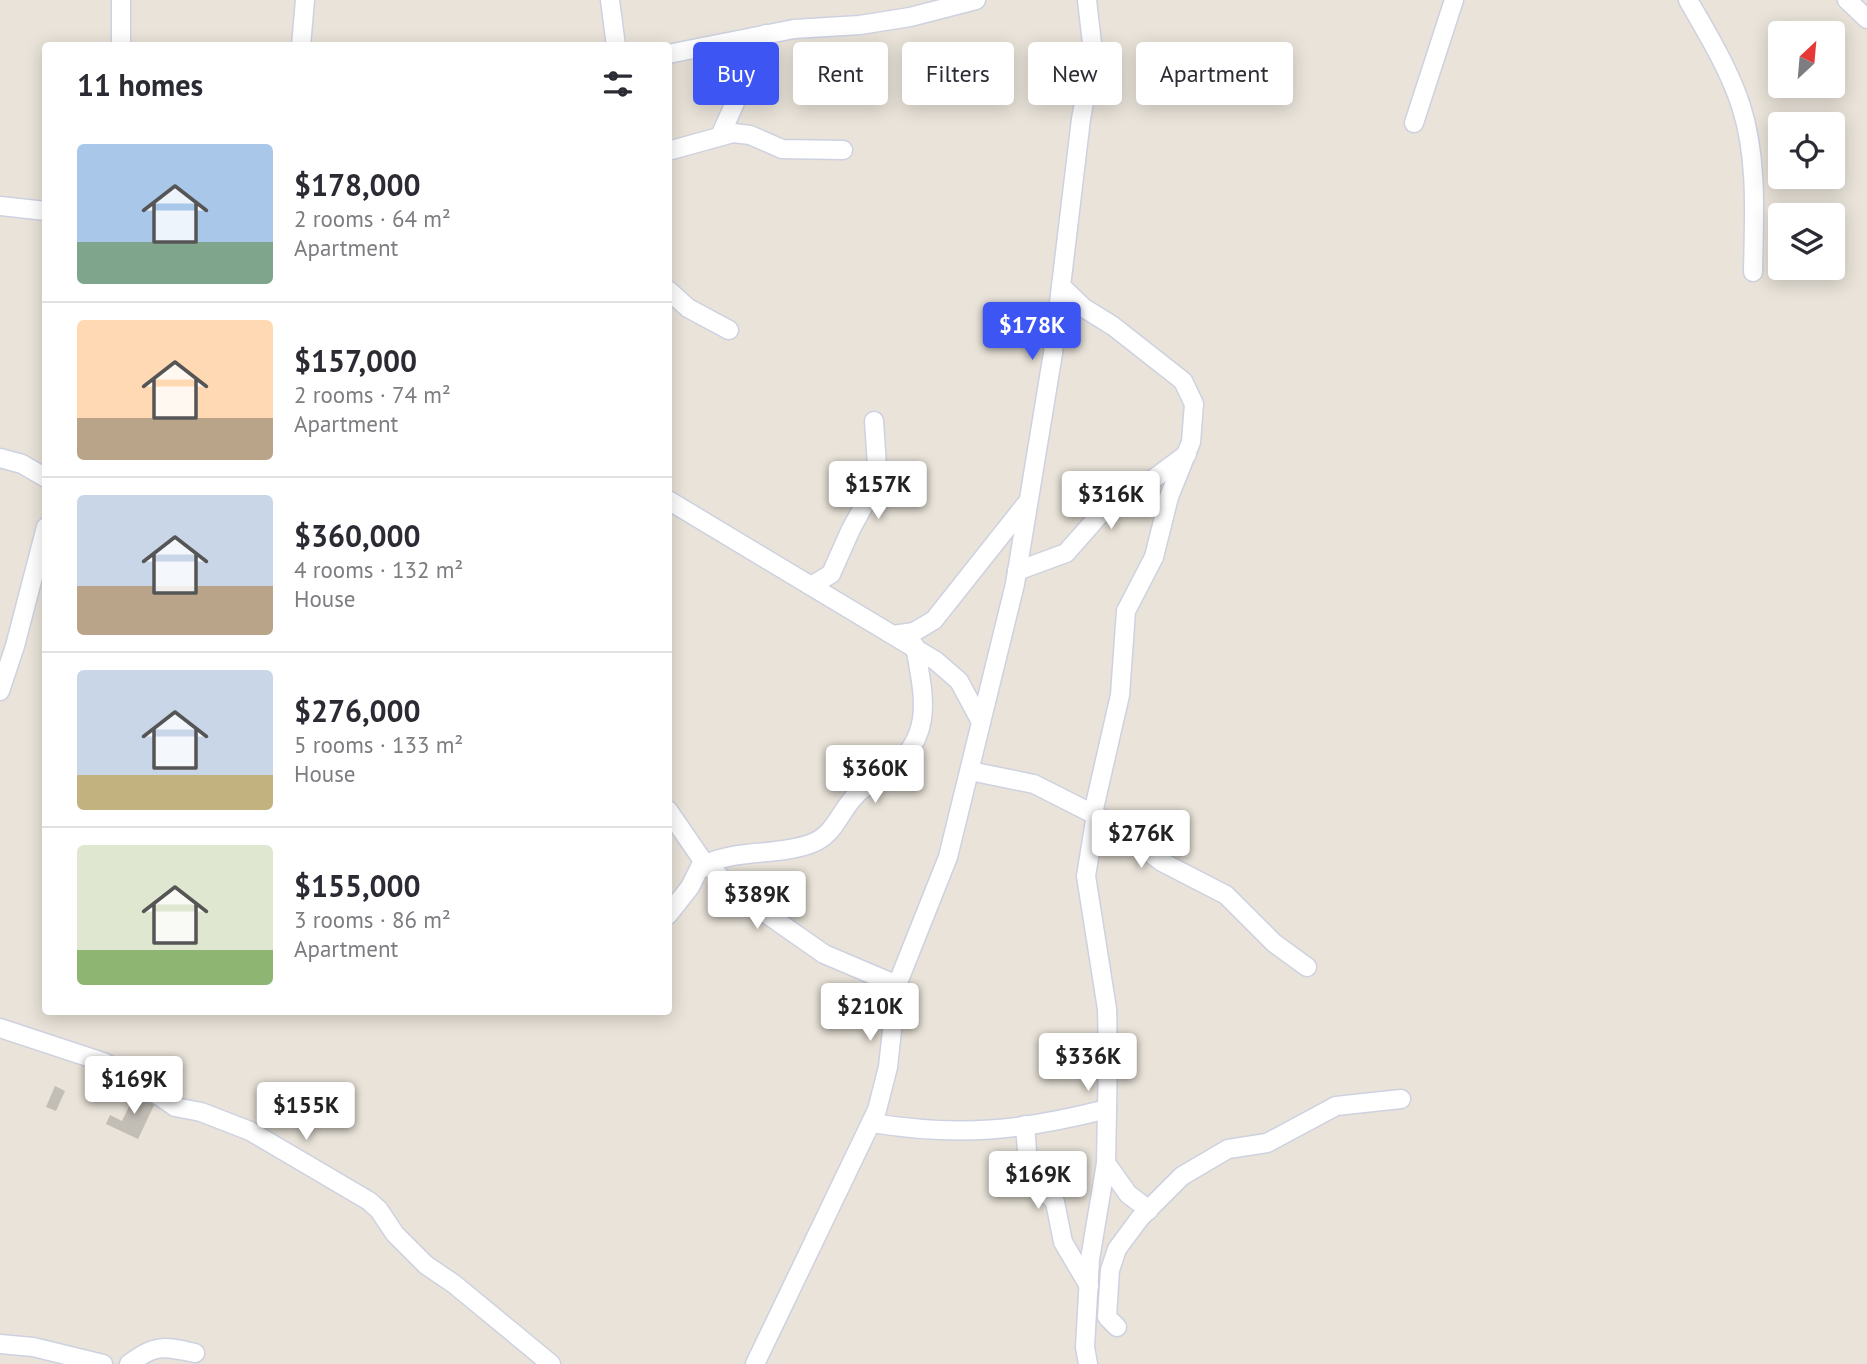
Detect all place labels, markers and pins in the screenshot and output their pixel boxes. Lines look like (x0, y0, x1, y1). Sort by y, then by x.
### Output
pin: $178K (983, 302, 1081, 362)
pin: $157K (829, 462, 927, 521)
pin: $316K (1062, 472, 1160, 531)
pin: $360K (826, 746, 924, 805)
pin: $276K (1092, 810, 1190, 870)
pin: $389K (708, 872, 806, 931)
pin: $210K (821, 984, 919, 1043)
pin: $336K (1039, 1034, 1137, 1093)
pin: $169K (85, 1056, 183, 1116)
pin: $155K (257, 1082, 355, 1142)
pin: $169K (989, 1152, 1087, 1211)

